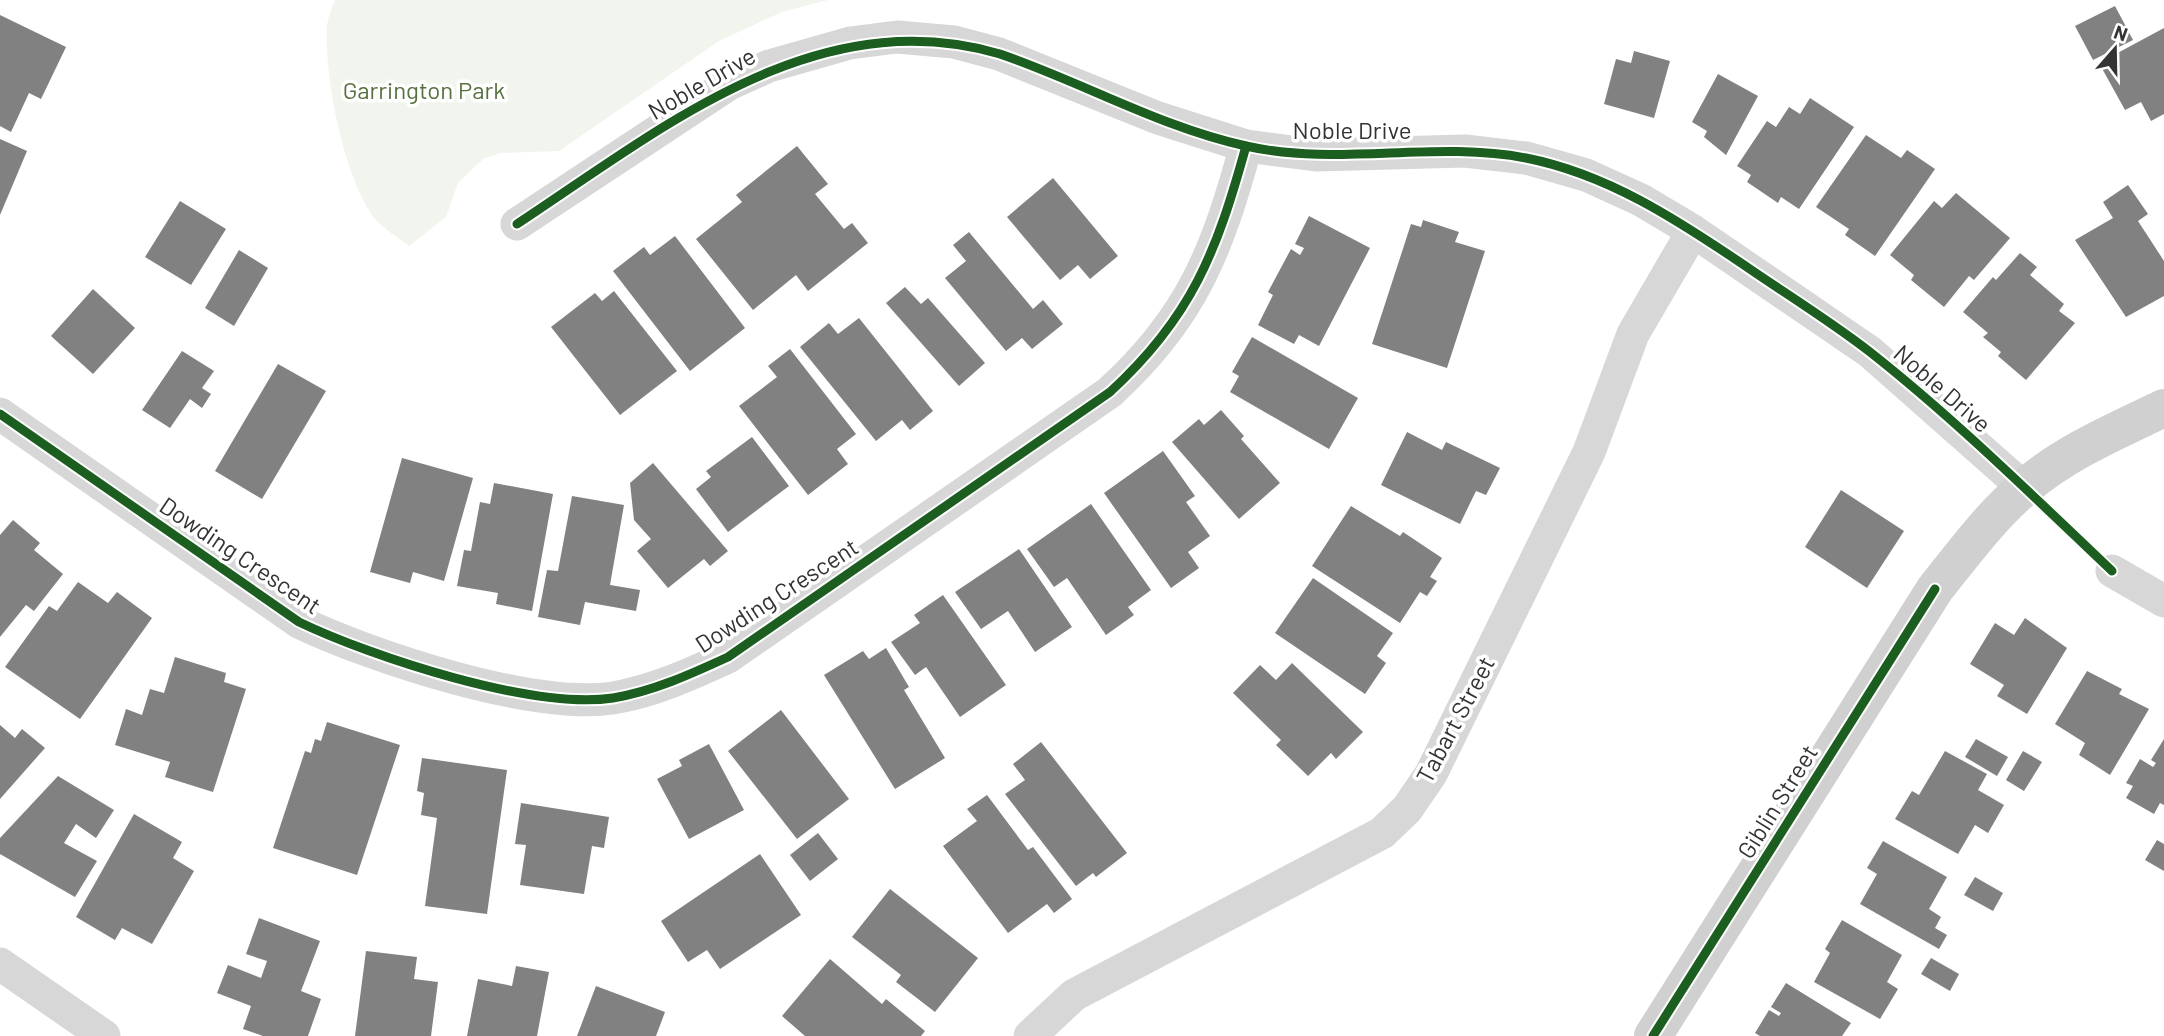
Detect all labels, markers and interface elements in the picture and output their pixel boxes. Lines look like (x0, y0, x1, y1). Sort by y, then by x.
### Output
north arrow (2080, 14, 2150, 84)
text: N (2111, 20, 2131, 46)
street label: Noble Drive (642, 40, 760, 125)
park label: Garrington Park (343, 75, 505, 104)
street label: Noble Drive (1293, 115, 1412, 144)
street label: Noble Drive (1889, 338, 1997, 438)
street label: Dowding Crescent (155, 490, 327, 619)
street label: Dowding Crescent (689, 531, 863, 658)
street label: Tabart Street (1409, 651, 1500, 787)
street label: Giblin Street (1730, 739, 1823, 864)

